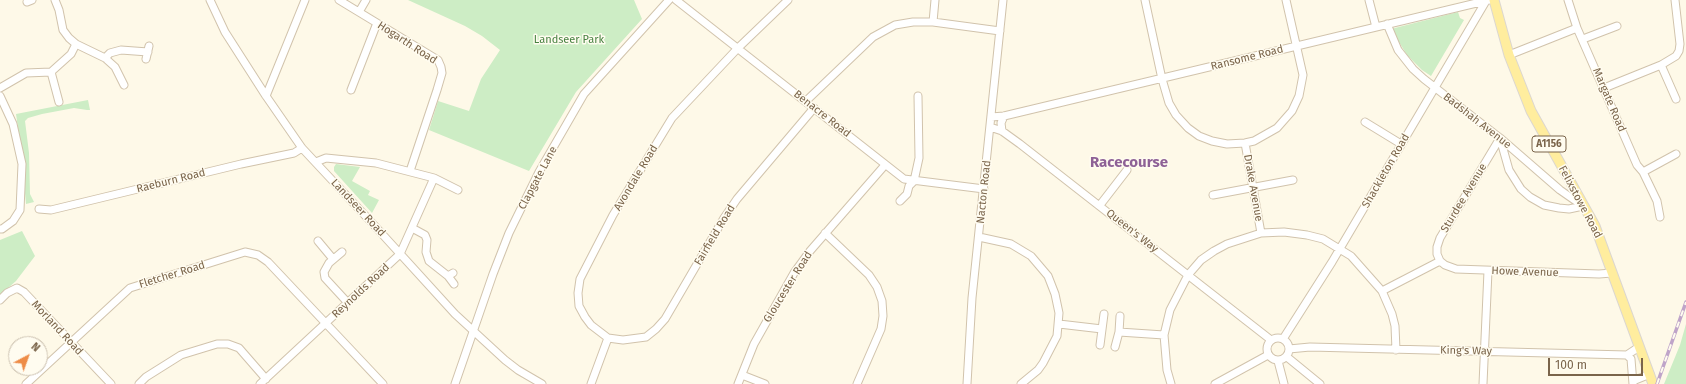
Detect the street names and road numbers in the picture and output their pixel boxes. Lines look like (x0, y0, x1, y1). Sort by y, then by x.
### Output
street label: Hogarth Road (375, 19, 439, 67)
street label: Ransome Road (1209, 43, 1285, 73)
street label: Margate Road (1590, 66, 1628, 134)
street label: Benacre Road (791, 88, 853, 140)
street label: Badshah Avenue (1440, 90, 1514, 152)
street label: Shackleton Road (1359, 132, 1413, 210)
road number: A1156 (1532, 136, 1566, 152)
street label: Avondale Road (611, 143, 661, 213)
street label: Clapgate Lane (516, 144, 560, 212)
street label: Drake Avenue (1241, 153, 1265, 223)
street label: Nacton Road (974, 160, 994, 224)
street label: Sturdee Avenue (1438, 161, 1490, 235)
street label: Felixstowe Road (1555, 164, 1605, 240)
street label: Raeburn Road (135, 166, 207, 196)
street label: Landseer Road (328, 176, 388, 240)
street label: Fairfield Road (692, 202, 738, 268)
street label: Queen's Way (1103, 207, 1161, 255)
street label: Gloucester Road (761, 249, 815, 325)
street label: Fletcher Road (137, 259, 207, 291)
street label: Reynolds Road (329, 261, 393, 321)
street label: Howe Avenue (1491, 264, 1559, 280)
street label: Morland Road (28, 298, 86, 358)
street label: King's Way (1440, 344, 1492, 358)

